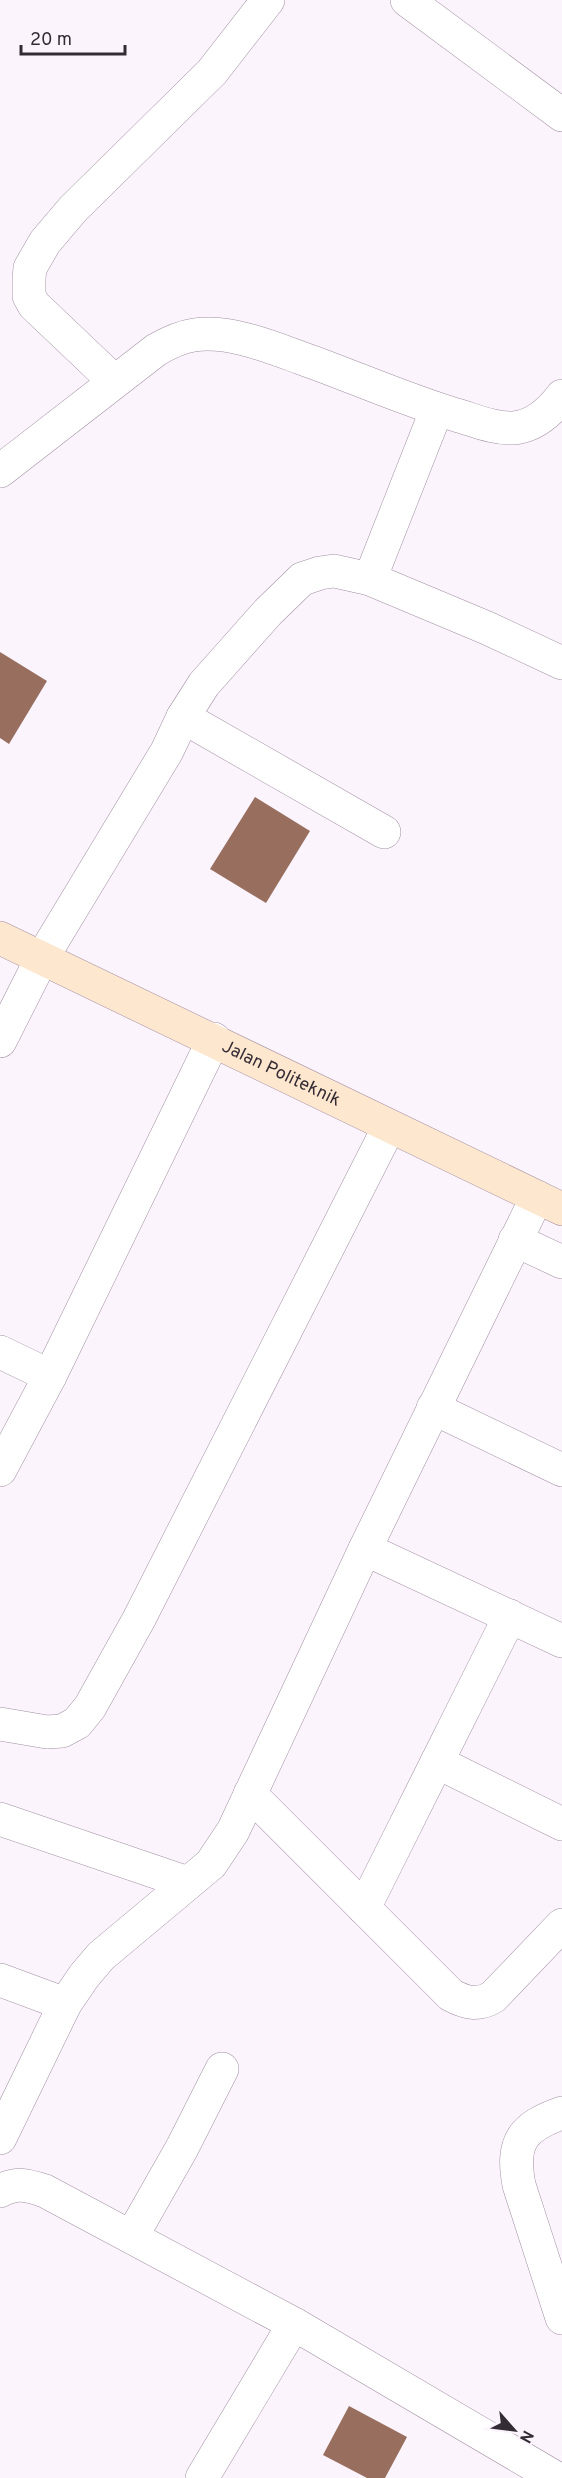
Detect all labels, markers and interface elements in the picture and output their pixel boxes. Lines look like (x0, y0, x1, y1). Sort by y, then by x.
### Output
scale bar (21, 18, 124, 56)
text: 20 m (30, 29, 72, 52)
street label: Jalan Politeknik (218, 1035, 344, 1112)
north arrow (484, 2400, 544, 2460)
text: N (514, 2426, 537, 2446)

